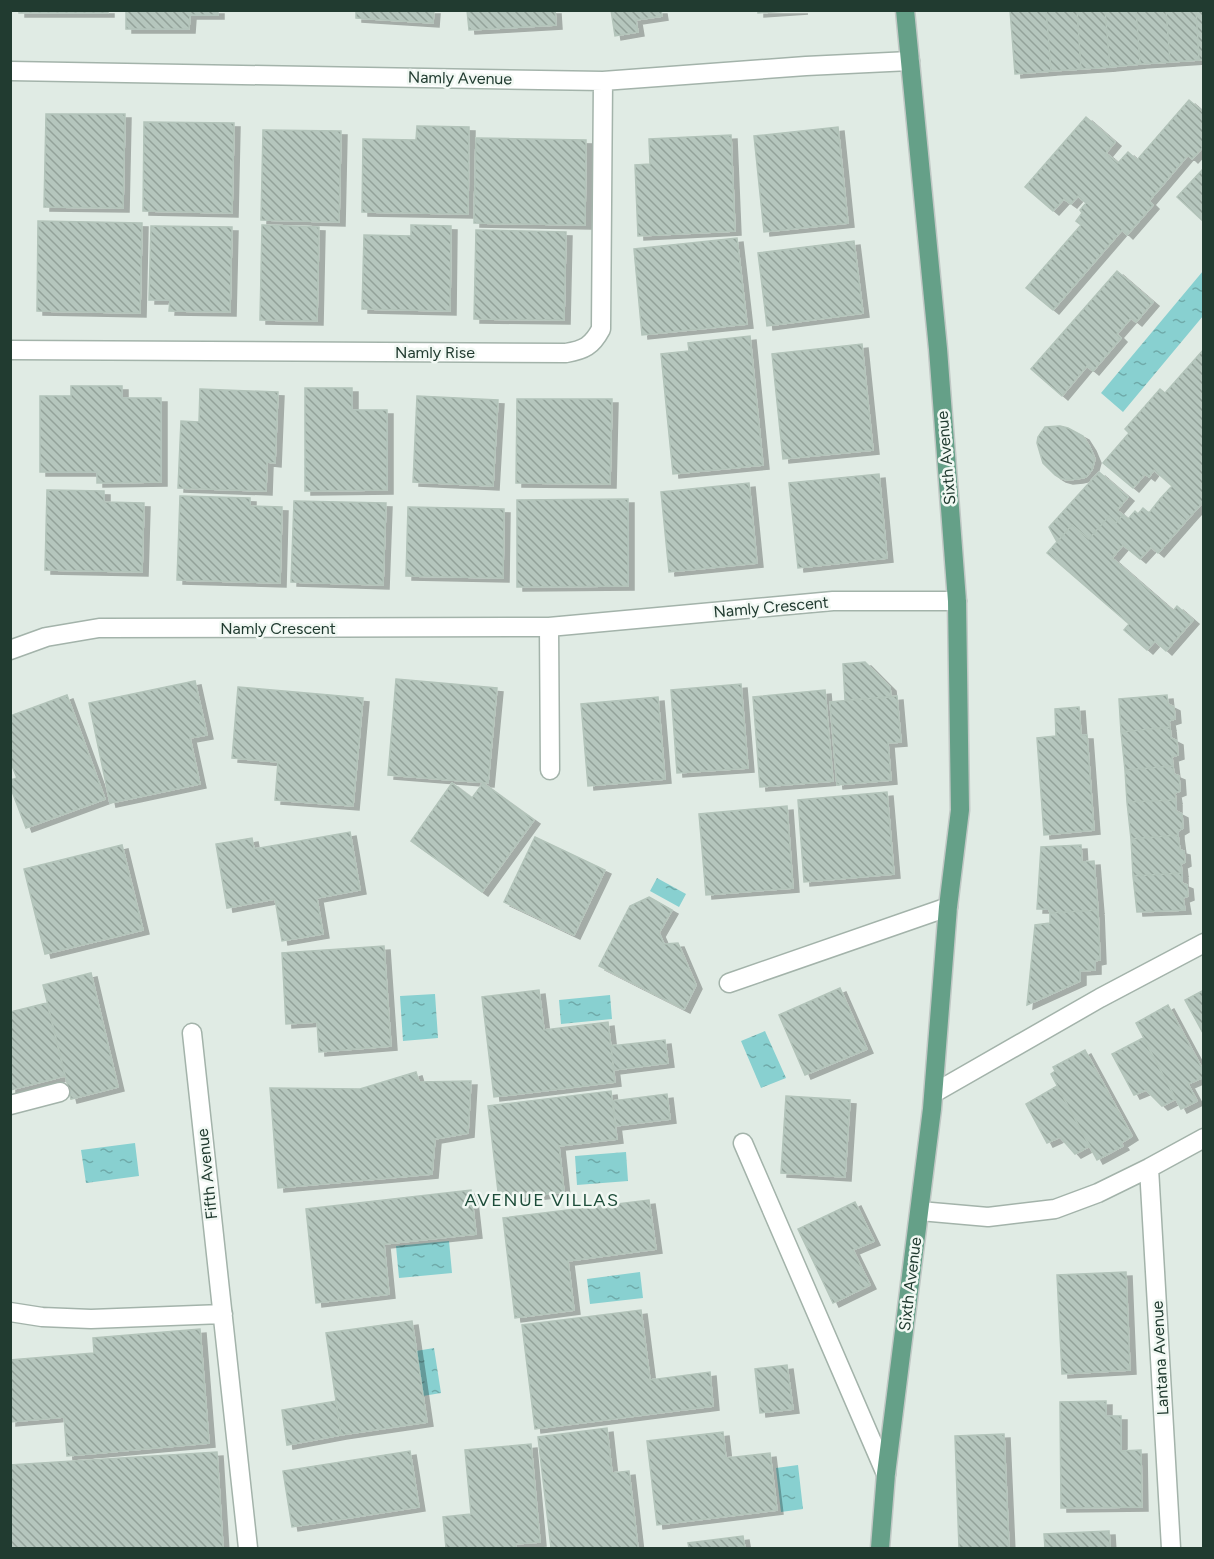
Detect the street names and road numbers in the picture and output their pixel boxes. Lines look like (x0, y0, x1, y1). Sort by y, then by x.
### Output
street label: Namly Avenue (408, 68, 512, 88)
street label: Namly Rise (395, 343, 475, 362)
street label: Sixth Avenue (932, 410, 960, 506)
street label: Namly Crescent (713, 593, 829, 621)
street label: Namly Crescent (220, 619, 336, 638)
street label: Fifth Avenue (193, 1127, 221, 1220)
street label: Sixth Avenue (895, 1236, 925, 1332)
street label: Lantana Avenue (1147, 1300, 1172, 1416)

